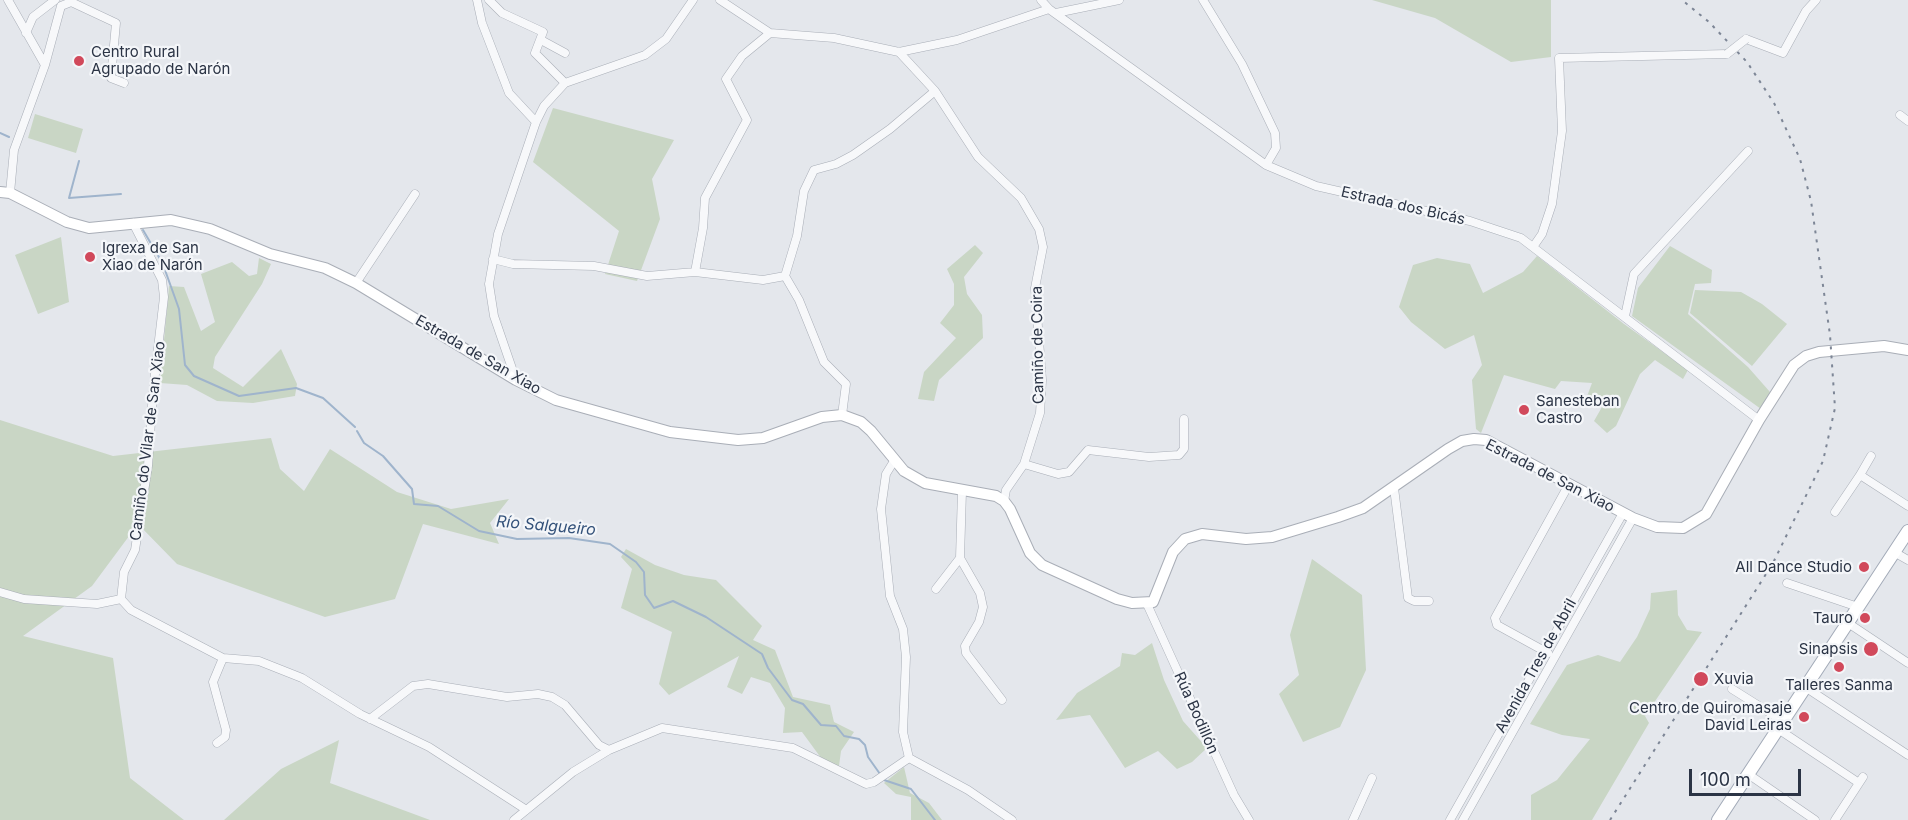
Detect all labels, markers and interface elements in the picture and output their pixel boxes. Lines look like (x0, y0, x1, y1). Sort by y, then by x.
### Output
place label: Centro Rural Agrupado de Narón (91, 43, 230, 78)
marker: Centro Rural Agrupado de Narón (72, 54, 86, 68)
street label: Estrada dos Bicás (1339, 183, 1467, 229)
place label: Igrexa de San Xiao de Narón (102, 239, 203, 274)
marker: Igrexa de San Xiao de Narón (83, 250, 97, 264)
street label: Camiño de Coira (1028, 286, 1048, 404)
street label: Estrada de San Xiao (412, 312, 544, 398)
street label: Camiño do Vilar de San Xiao (127, 340, 169, 542)
place label: Sanesteban Castro (1536, 392, 1620, 427)
marker: Sanesteban Castro (1517, 403, 1531, 417)
street label: Estrada de San Xiao (1483, 436, 1617, 516)
water label: Río Salgueiro (495, 512, 597, 540)
place label: All Dance Studio (1735, 558, 1852, 576)
marker: All Dance Studio (1857, 560, 1871, 574)
street label: Avenida Tres de Abril (1492, 596, 1580, 736)
place label: Tauro (1813, 609, 1853, 627)
marker: Tauro (1858, 611, 1872, 625)
place label: Sinapsis (1799, 640, 1858, 658)
marker: Sinapsis (1862, 640, 1880, 658)
marker: Talleres Sanma (1832, 660, 1846, 674)
street label: Rúa Bodillón (1170, 669, 1222, 757)
marker: Xuvia (1692, 670, 1710, 688)
place label: Xuvia (1714, 670, 1754, 688)
place label: Talleres Sanma (1785, 676, 1893, 694)
place label: Centro de Quiromasaje David Leiras (1629, 699, 1792, 734)
marker: Centro de Quiromasaje David Leiras (1797, 710, 1811, 724)
scale bar (1692, 757, 1804, 795)
text: 100 m (1700, 769, 1751, 790)

